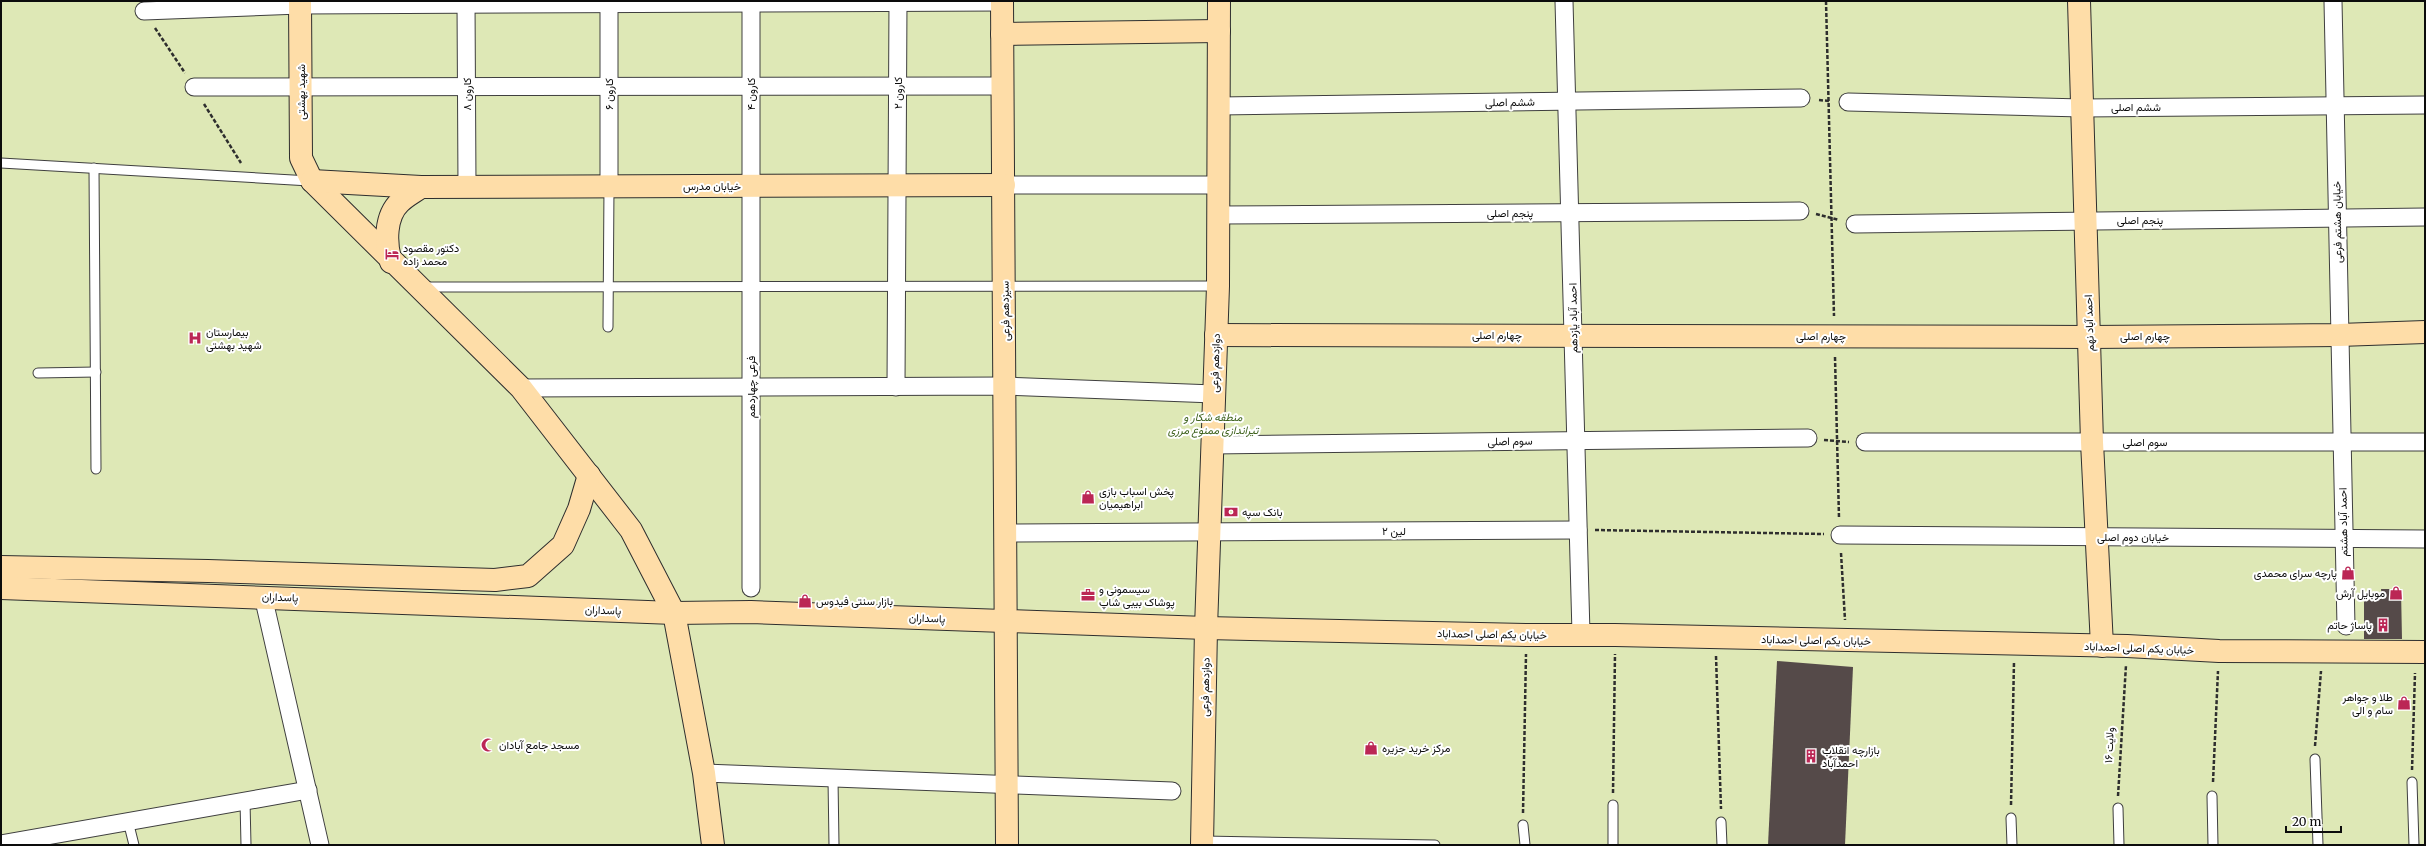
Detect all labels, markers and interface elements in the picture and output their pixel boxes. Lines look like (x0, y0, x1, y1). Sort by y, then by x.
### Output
street label: شهید بهشتی (294, 64, 308, 120)
street label: کارون ۸ (460, 77, 474, 110)
street label: کارون ۲ (891, 77, 905, 109)
street label: کارون ۶ (602, 78, 616, 110)
street label: کارون ۴ (744, 78, 758, 110)
street label: ششم اصلی (1485, 95, 1535, 110)
street label: ششم اصلی (2111, 100, 2161, 115)
street label: خیابان مدرس (683, 179, 741, 193)
street label: خیابان هشتم فرعی (2329, 181, 2346, 263)
street label: پنجم اصلی (1487, 206, 1533, 221)
street label: پنجم اصلی (2117, 213, 2163, 228)
place label: دكتور مقصود محمد زاده (403, 241, 459, 268)
hotel icon: دكتور مقصود محمد زاده (384, 246, 400, 262)
street label: سیزدهم فرعی (997, 280, 1014, 341)
street label: احمد آباد یازدهم (1565, 283, 1582, 353)
street label: احمد آباد نهم (2081, 294, 2098, 352)
place label: بیمارستان شهید بهشتی (206, 325, 262, 352)
street label: چهارم اصلی (1472, 328, 1522, 343)
street label: چهارم اصلی (1796, 329, 1846, 344)
street label: چهارم اصلی (2120, 329, 2170, 344)
hospital icon: بیمارستان شهید بهشتی (187, 330, 203, 346)
street label: دوازدهم فرعی (1207, 333, 1224, 393)
street label: فرعی چهاردهم (744, 356, 759, 418)
park label: منطقه شکار و تیراندازی ممنوع مرزی (1168, 410, 1260, 438)
street label: سوم اصلی (1487, 434, 1533, 449)
street label: سوم اصلی (2122, 435, 2168, 450)
place label: پخش اسباب بازی ابراهیمیان (1099, 484, 1174, 511)
street label: احمد آباد هشتم (2335, 487, 2352, 557)
shop icon: پخش اسباب بازی ابراهیمیان (1080, 489, 1096, 505)
bank icon: بانک سپه (1223, 504, 1239, 520)
place label: بانک سپه (1242, 505, 1283, 520)
street label: لین ۲ (1382, 524, 1406, 538)
street label: خیابان دوم اصلی (2097, 530, 2169, 545)
shop icon: پارچه سرای محمدی (2340, 565, 2356, 581)
place label: پارچه سرای محمدی (2254, 566, 2337, 581)
place label: سیسمونی و پوشاک بیبی شاپ (1099, 582, 1175, 610)
shop icon: موبایل آرش (2388, 585, 2404, 601)
place label: موبایل آرش (2336, 586, 2385, 600)
office icon: سیسمونی و پوشاک بیبی شاپ (1080, 587, 1096, 603)
street label: پاسداران (262, 589, 298, 606)
shop icon: بازار سنتی فیدوس (797, 593, 813, 609)
place label: بازار سنتی فیدوس (816, 594, 893, 608)
street label: پاسداران (585, 602, 621, 619)
street label: پاسداران (909, 610, 945, 627)
building icon: پاساژ حاتم (2375, 617, 2391, 633)
place label: پاساژ حاتم (2327, 618, 2372, 633)
street label: خیابان یکم اصلی احمداباد (1437, 626, 1547, 643)
street label: خیابان یکم اصلی احمداباد (1761, 632, 1871, 649)
street label: خیابان یکم اصلی احمداباد (2084, 639, 2194, 658)
street label: دوازدهم فرعی (1197, 657, 1214, 717)
place label: طلا و جواهر سام و الی (2341, 690, 2393, 718)
shop icon: طلا و جواهر سام و الی (2396, 695, 2412, 711)
street label: ولایت ۱۶ (2101, 727, 2117, 763)
mosque icon: مسجد جامع آبادان (480, 737, 496, 753)
place label: مسجد جامع آبادان (499, 738, 580, 753)
shop icon: مرکز خرید جزیره (1363, 740, 1379, 756)
place label: مرکز خرید جزیره (1382, 741, 1450, 755)
place label: بازارچه انقلاب احمدآباد (1822, 743, 1880, 770)
building icon: بازارچه انقلاب احمدآباد (1803, 748, 1819, 764)
scale bar (2286, 808, 2341, 834)
text: 20 m (2292, 814, 2321, 829)

